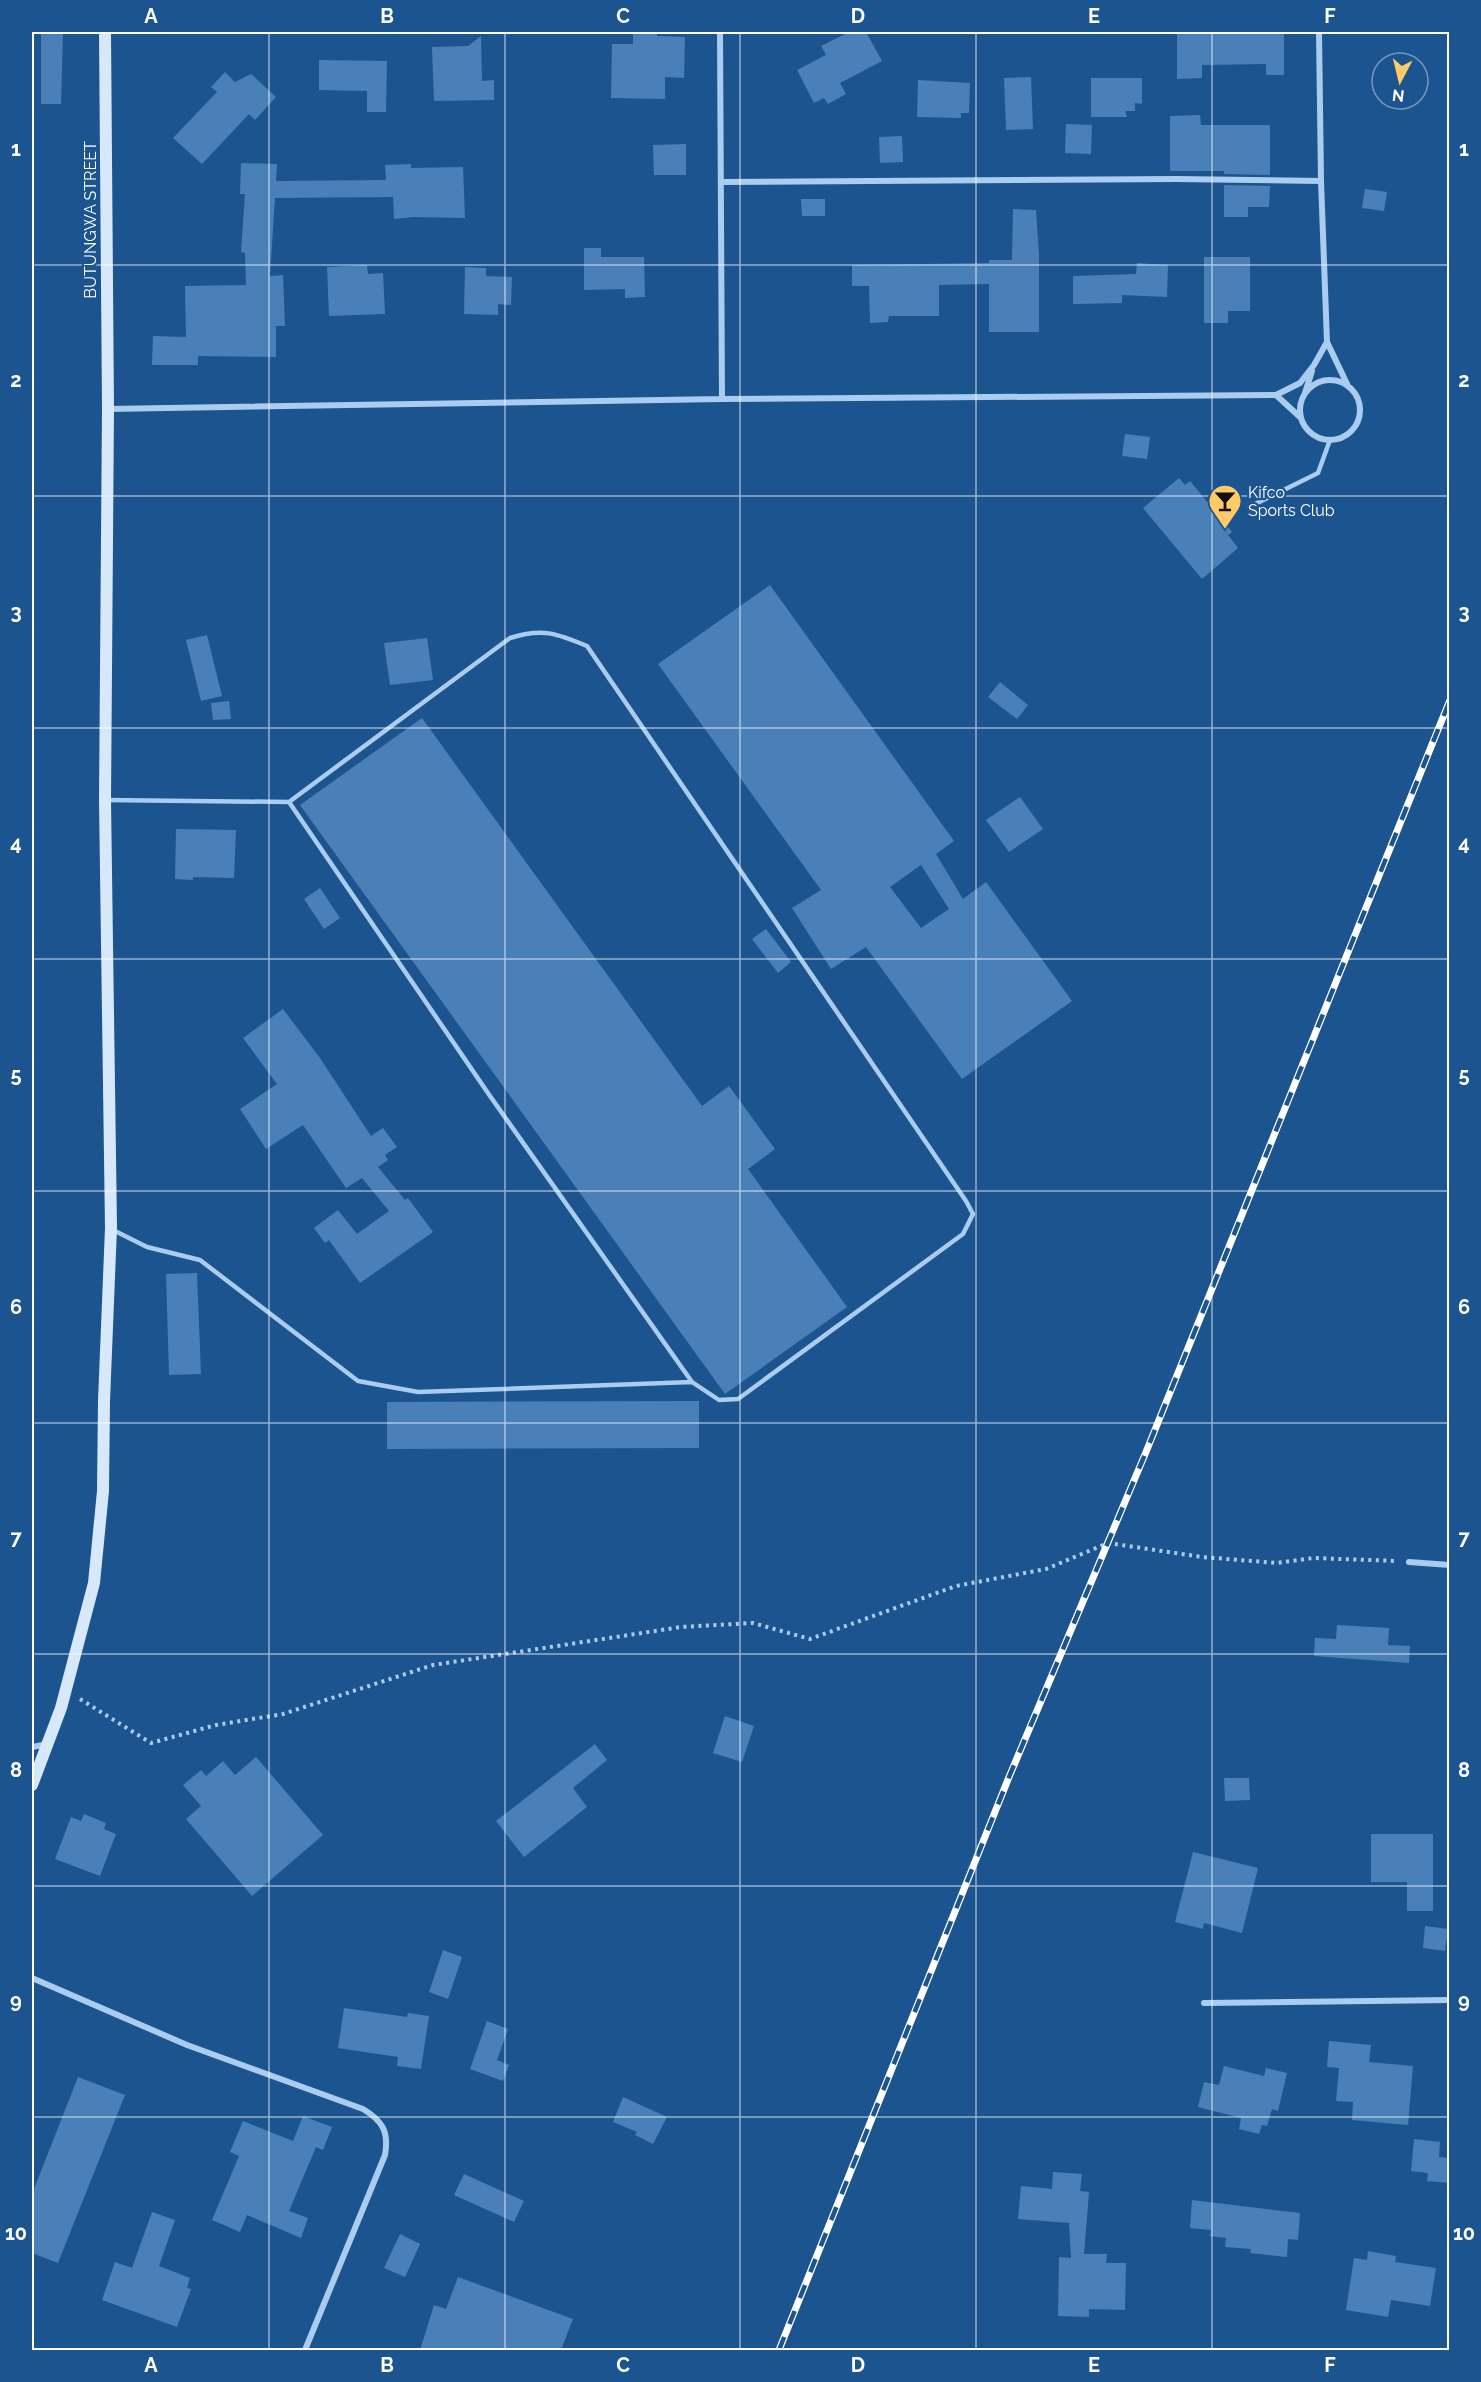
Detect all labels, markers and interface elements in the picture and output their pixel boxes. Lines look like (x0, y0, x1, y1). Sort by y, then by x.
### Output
text: A (144, 4, 158, 28)
text: B (380, 4, 394, 28)
text: C (616, 4, 630, 28)
text: D (851, 4, 865, 28)
text: E (1088, 4, 1100, 28)
text: F (1324, 4, 1336, 28)
north arrow (1370, 51, 1430, 111)
text: N (1391, 85, 1405, 106)
text: 1 (11, 137, 21, 161)
text: 1 (1459, 137, 1469, 161)
street label: BUTUNGWA STREET (81, 141, 100, 299)
text: 2 (10, 368, 22, 392)
text: 2 (1458, 368, 1470, 392)
bar icon: Kifco Sports Club (1207, 483, 1243, 530)
place label: Kifco Sports Club (1248, 483, 1335, 520)
text: 3 (10, 600, 22, 624)
text: 3 (1458, 600, 1470, 624)
text: 4 (10, 831, 22, 855)
text: 4 (1458, 831, 1470, 855)
text: 5 (10, 1063, 22, 1087)
text: 5 (1458, 1063, 1470, 1087)
text: 6 (10, 1295, 22, 1319)
text: 6 (1458, 1295, 1470, 1319)
text: 7 (10, 1526, 22, 1550)
text: 7 (1458, 1526, 1470, 1550)
text: 8 (10, 1758, 22, 1782)
text: 8 (1458, 1758, 1470, 1782)
text: 9 (10, 1989, 22, 2013)
text: 9 (1458, 1989, 1470, 2013)
text: 10 (5, 2221, 27, 2245)
text: 10 (1453, 2221, 1475, 2245)
text: A (144, 2353, 158, 2377)
text: B (380, 2353, 394, 2377)
text: C (616, 2353, 630, 2377)
text: D (851, 2353, 865, 2377)
text: E (1088, 2353, 1100, 2377)
text: F (1324, 2353, 1336, 2377)

